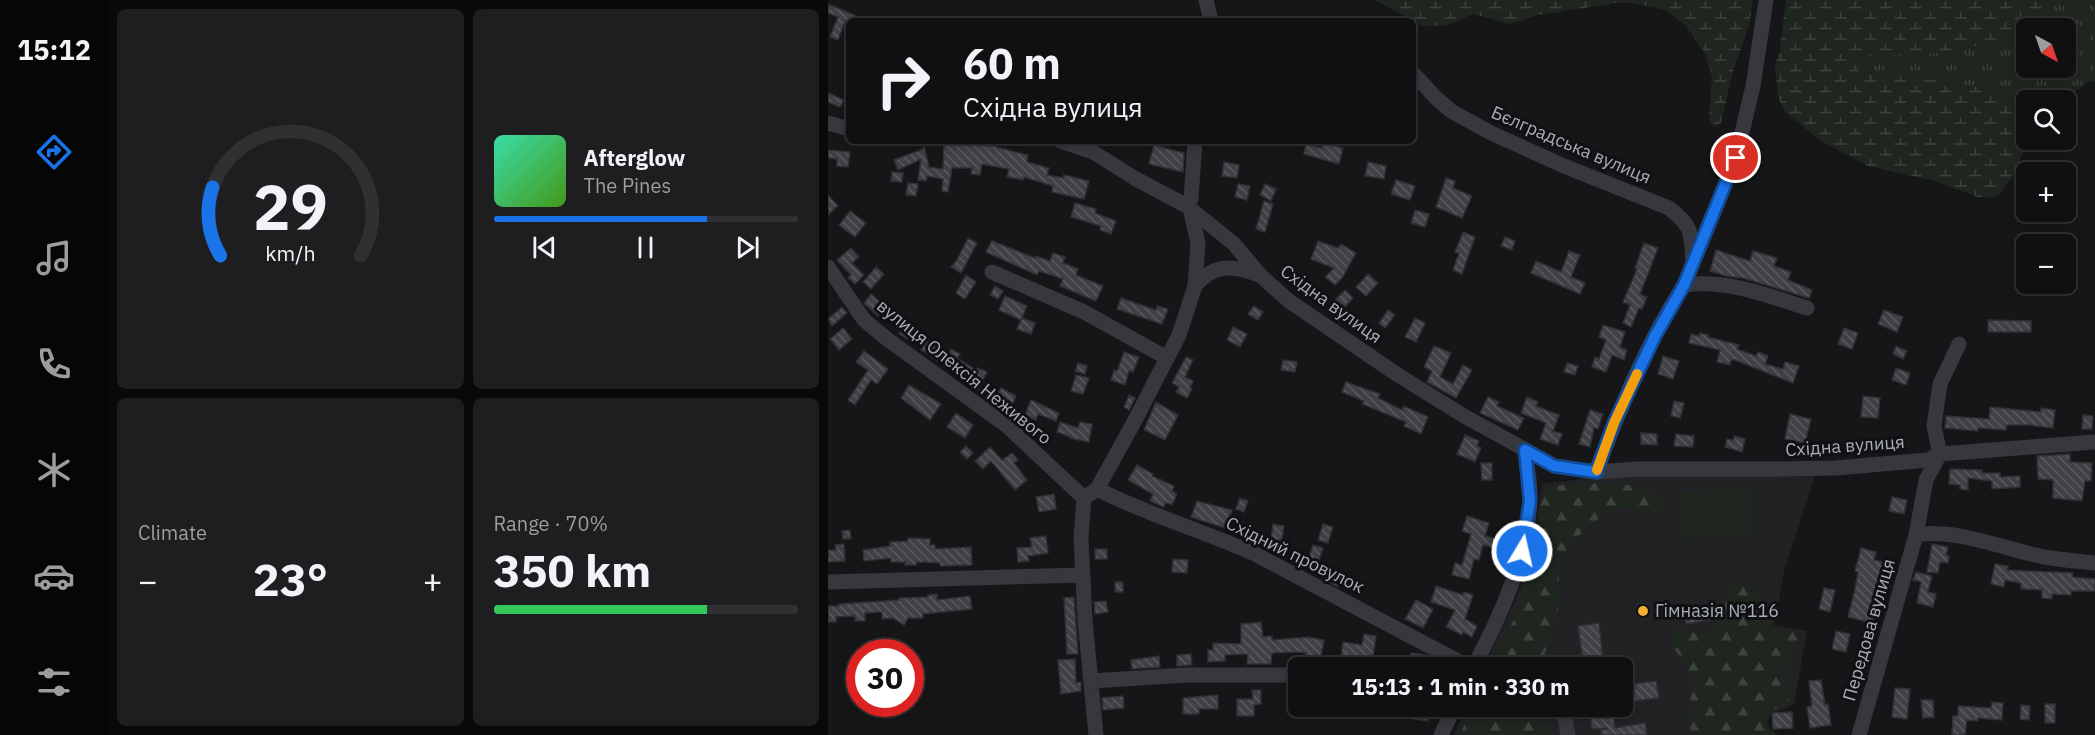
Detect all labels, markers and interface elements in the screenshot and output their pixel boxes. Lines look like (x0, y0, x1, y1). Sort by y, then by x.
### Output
north arrow (2016, 18, 2076, 78)
map controls (2016, 18, 2076, 294)
text: 15:12 (17, 32, 91, 67)
text: 60 m (963, 36, 1061, 91)
icon: right (864, 42, 942, 120)
text: Східна вулиця (963, 89, 1143, 124)
button: search (2016, 90, 2076, 150)
street label: Бєлградська вулиця (1488, 100, 1655, 189)
icon: directions (33, 131, 75, 173)
pin (1710, 132, 1761, 183)
icon: arrive (1719, 141, 1752, 174)
text: Afterglow (584, 143, 685, 172)
button: + (2016, 162, 2076, 222)
text: 29 (253, 166, 328, 247)
text: The Pines (584, 172, 671, 199)
icon: previous (528, 231, 561, 264)
icon: pause (629, 231, 662, 264)
icon: next (731, 231, 764, 264)
button: − (2016, 234, 2076, 294)
icon: music (33, 237, 75, 279)
text: km/h (265, 240, 315, 268)
street label: Східна вулиця (1276, 259, 1387, 348)
street label: вулиця Олексія Неживого (872, 294, 1056, 449)
icon: phone (33, 343, 75, 385)
street label: Східна вулиця (1784, 430, 1906, 461)
icon: climate (33, 449, 75, 491)
text: Range · 70% (494, 510, 608, 537)
street label: Східний провулок (1222, 511, 1368, 598)
text: Climate (138, 519, 207, 546)
position arrow (1490, 519, 1554, 583)
text: 350 km (494, 541, 651, 599)
text: 23° (253, 550, 328, 608)
icon: car (33, 555, 75, 597)
street label: Передова вулиця (1837, 556, 1900, 704)
text: − (138, 559, 158, 602)
text: + (423, 559, 443, 602)
place label: Гімназія №116 (1655, 599, 1779, 622)
marker: Гімназія №116 (1636, 604, 1650, 618)
speed limit sign: 30 (846, 639, 924, 717)
icon: filters (33, 661, 75, 703)
text: 15:13 · 1 min · 330 m (1351, 672, 1570, 701)

